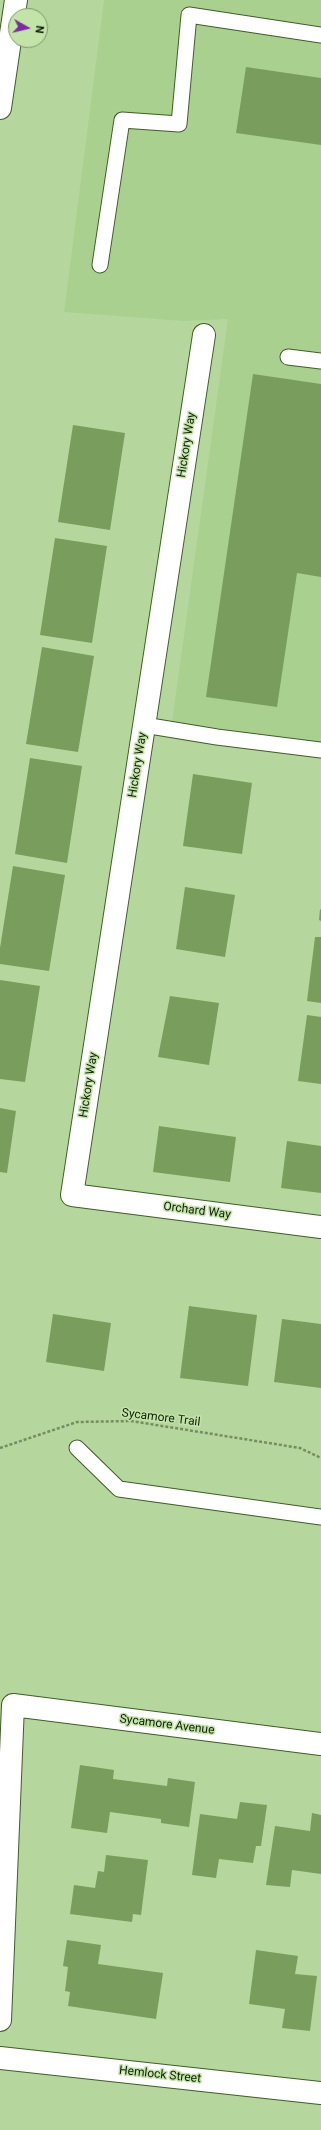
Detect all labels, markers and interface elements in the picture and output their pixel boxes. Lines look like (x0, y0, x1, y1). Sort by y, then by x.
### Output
north arrow (8, 8, 48, 48)
text: N (32, 25, 46, 34)
street label: Hickory Way (175, 411, 199, 479)
street label: Hickory Way (126, 731, 150, 799)
street label: Hickory Way (77, 1051, 101, 1119)
street label: Orchard Way (162, 1200, 232, 1222)
street label: Sycamore Trail (121, 1406, 201, 1430)
street label: Sycamore Avenue (119, 1712, 215, 1738)
street label: Hemlock Street (118, 2064, 202, 2086)

